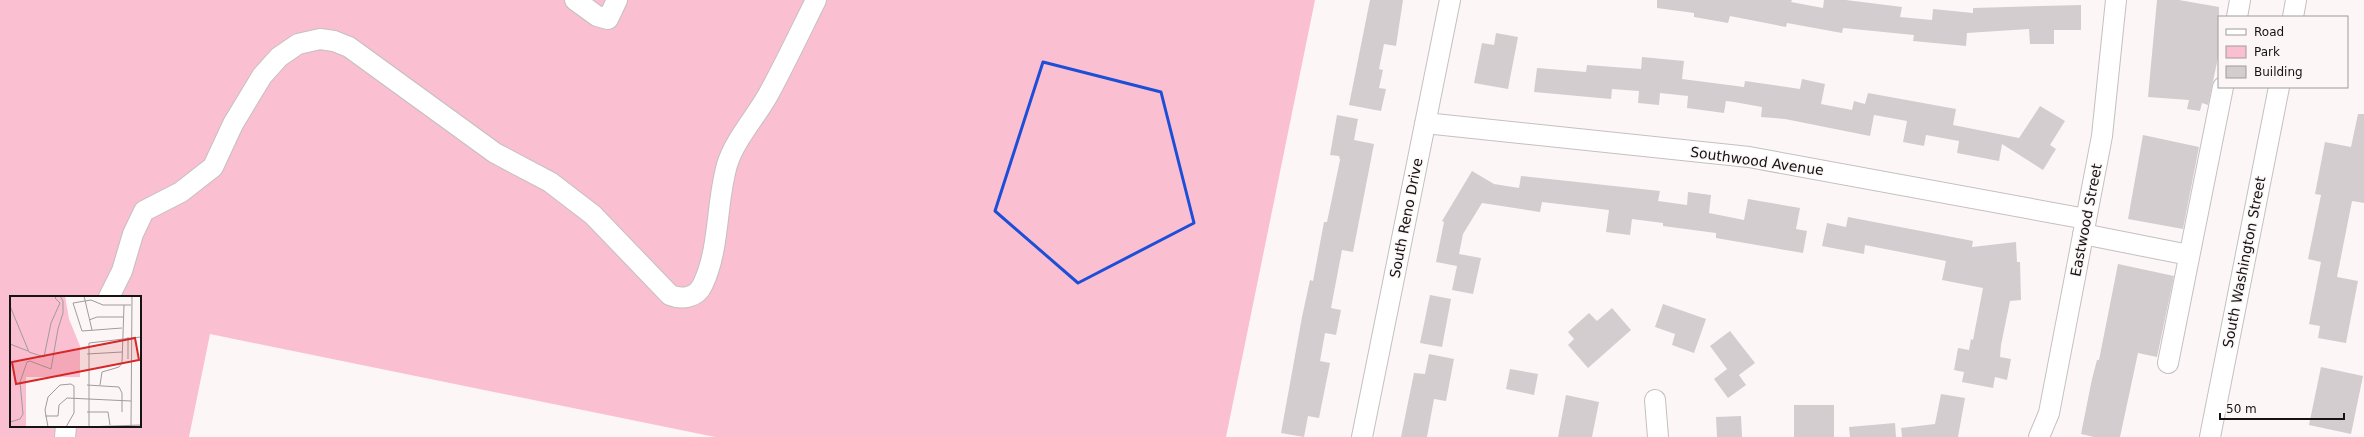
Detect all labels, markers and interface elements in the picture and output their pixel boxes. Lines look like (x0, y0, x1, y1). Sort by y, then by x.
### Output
legend (2218, 16, 2348, 88)
text: Road (2254, 25, 2284, 39)
text: Park (2254, 45, 2280, 59)
text: Building (2254, 65, 2303, 79)
street label: Southwood Avenue (1689, 144, 1825, 178)
street label: South Reno Drive (1387, 157, 1425, 279)
street label: Eastwood Street (2067, 162, 2105, 278)
street label: South Washington Street (2220, 174, 2269, 349)
inset map (10, 296, 141, 427)
scale bar (2220, 395, 2344, 421)
text: 50 m (2226, 402, 2257, 416)

